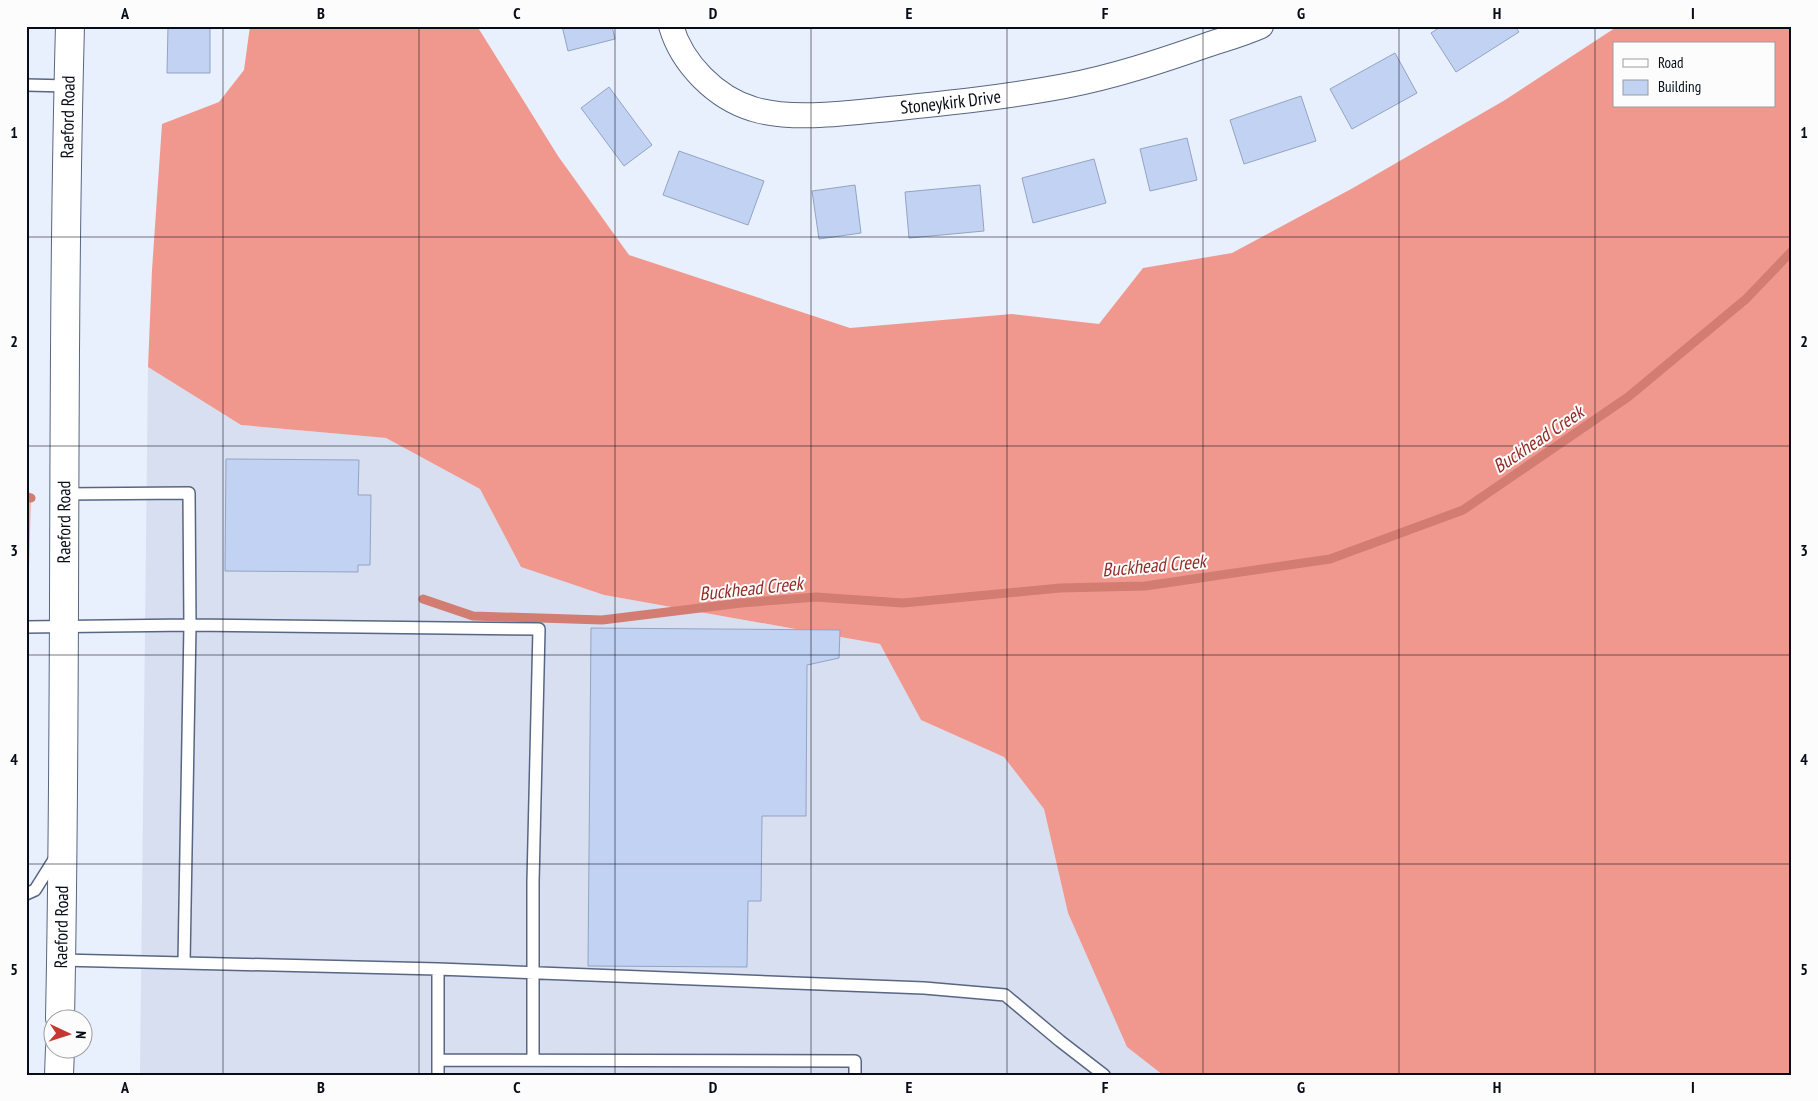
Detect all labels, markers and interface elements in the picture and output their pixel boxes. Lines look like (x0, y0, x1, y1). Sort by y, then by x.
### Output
text: A (120, 3, 130, 23)
text: B (317, 3, 325, 23)
text: C (513, 3, 521, 23)
text: D (709, 3, 718, 23)
text: E (906, 3, 913, 23)
text: F (1102, 3, 1109, 23)
text: G (1297, 3, 1305, 23)
text: H (1493, 3, 1501, 23)
text: I (1691, 3, 1695, 23)
legend (1613, 42, 1776, 108)
text: Road (1658, 53, 1684, 72)
street label: Raeford Road (55, 75, 80, 159)
text: Building (1658, 77, 1701, 96)
street label: Stoneykirk Drive (899, 84, 1002, 119)
text: 1 (10, 122, 18, 142)
text: 1 (1800, 122, 1808, 142)
text: 2 (10, 331, 18, 351)
text: 2 (1800, 331, 1808, 351)
water label: Buckhead Creek (1488, 399, 1590, 478)
street label: Raeford Road (52, 481, 75, 563)
text: 3 (10, 540, 18, 560)
text: 3 (1800, 540, 1808, 560)
water label: Buckhead Creek (1101, 548, 1209, 581)
water label: Buckhead Creek (698, 570, 807, 605)
text: 4 (10, 749, 18, 769)
text: 4 (1800, 749, 1808, 769)
street label: Raeford Road (49, 885, 73, 969)
text: 5 (10, 959, 18, 979)
text: 5 (1800, 959, 1808, 979)
north arrow (42, 1008, 92, 1058)
text: N (72, 1031, 90, 1039)
text: A (120, 1077, 130, 1097)
text: B (317, 1077, 325, 1097)
text: C (513, 1077, 521, 1097)
text: D (709, 1077, 718, 1097)
text: E (906, 1077, 913, 1097)
text: F (1102, 1077, 1109, 1097)
text: G (1297, 1077, 1305, 1097)
text: H (1493, 1077, 1501, 1097)
text: I (1691, 1077, 1695, 1097)

